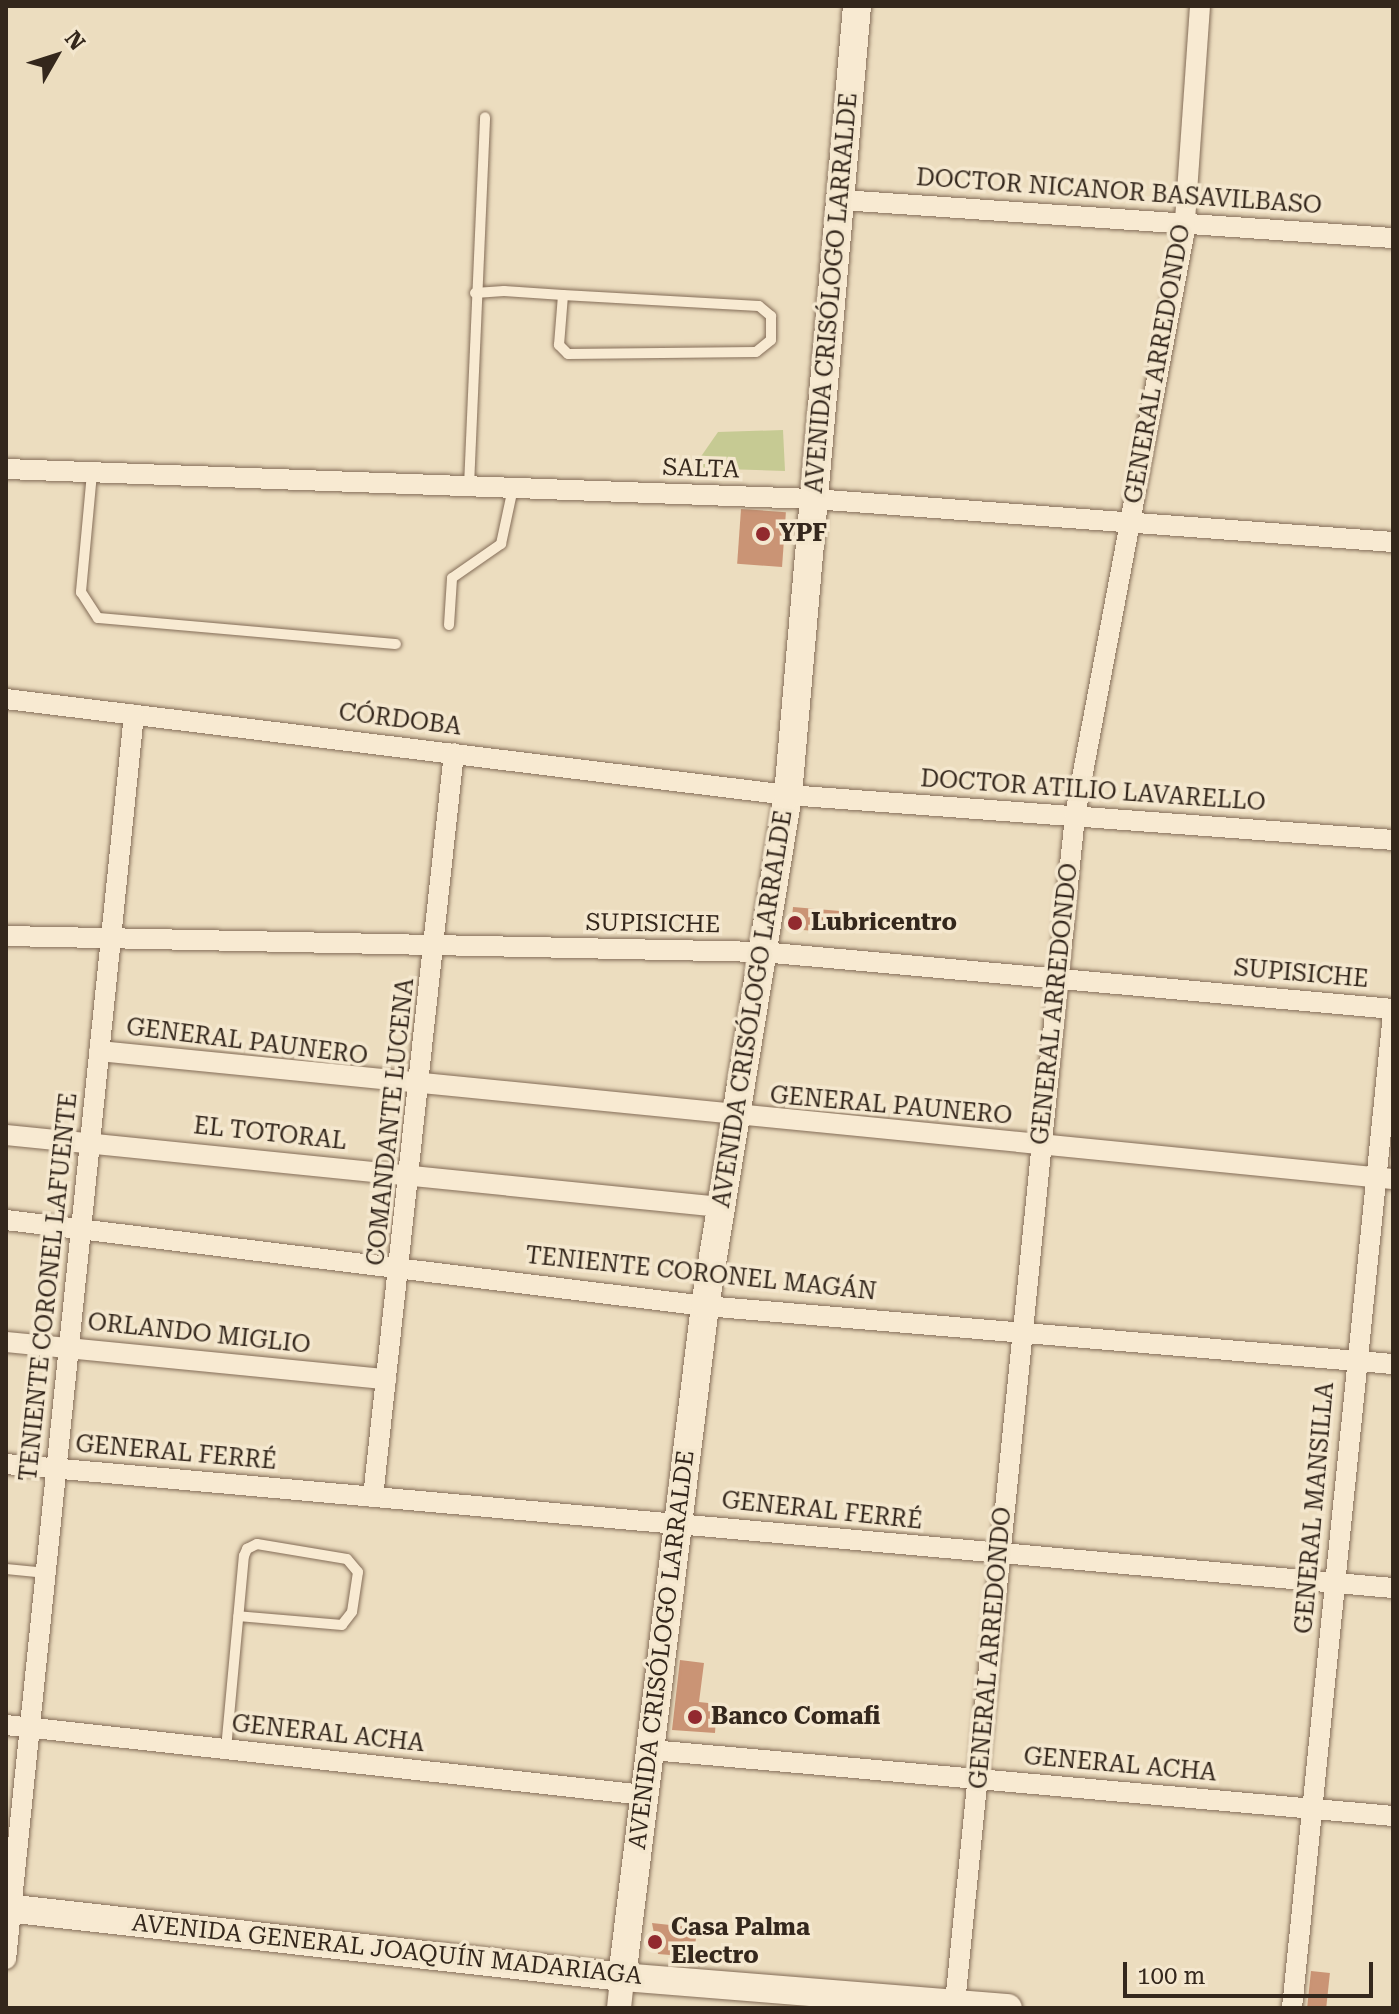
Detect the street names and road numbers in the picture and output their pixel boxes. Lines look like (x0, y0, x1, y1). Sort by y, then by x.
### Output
street label: AVENIDA CRISÓLOGO LARRALDE (800, 92, 864, 494)
street label: DOCTOR NICANOR BASAVILBASO (915, 163, 1323, 221)
street label: GENERAL ARREDONDO (1119, 222, 1197, 506)
street label: SALTA (662, 453, 740, 485)
street label: CÓRDOBA (337, 698, 463, 742)
street label: DOCTOR ATILIO LAVARELLO (920, 765, 1266, 817)
street label: AVENIDA CRISÓLOGO LARRALDE (707, 808, 799, 1210)
street label: GENERAL ARREDONDO (1026, 862, 1084, 1146)
street label: SUPISICHE (585, 908, 721, 940)
street label: SUPISICHE (1233, 954, 1369, 994)
street label: COMANDANTE LUCENA (362, 977, 420, 1267)
street label: GENERAL PAUNERO (125, 1013, 369, 1071)
street label: GENERAL PAUNERO (769, 1081, 1013, 1131)
street label: TENIENTE CORONEL LAFUENTE (14, 1091, 84, 1483)
street label: EL TOTORAL (192, 1112, 348, 1156)
street label: TENIENTE CORONEL MAGÁN (524, 1241, 878, 1307)
street label: ORLANDO MIGLIO (86, 1308, 312, 1360)
street label: GENERAL MANSILLA (1290, 1381, 1340, 1635)
street label: GENERAL FERRÉ (74, 1430, 278, 1476)
street label: AVENIDA CRISÓLOGO LARRALDE (623, 1449, 701, 1851)
street label: GENERAL FERRÉ (720, 1486, 924, 1536)
street label: GENERAL ARREDONDO (964, 1506, 1018, 1790)
street label: GENERAL ACHA (230, 1710, 426, 1758)
street label: GENERAL ACHA (1022, 1742, 1218, 1788)
street label: AVENIDA GENERAL JOAQUÍN MADARIAGA (131, 1909, 643, 1991)

